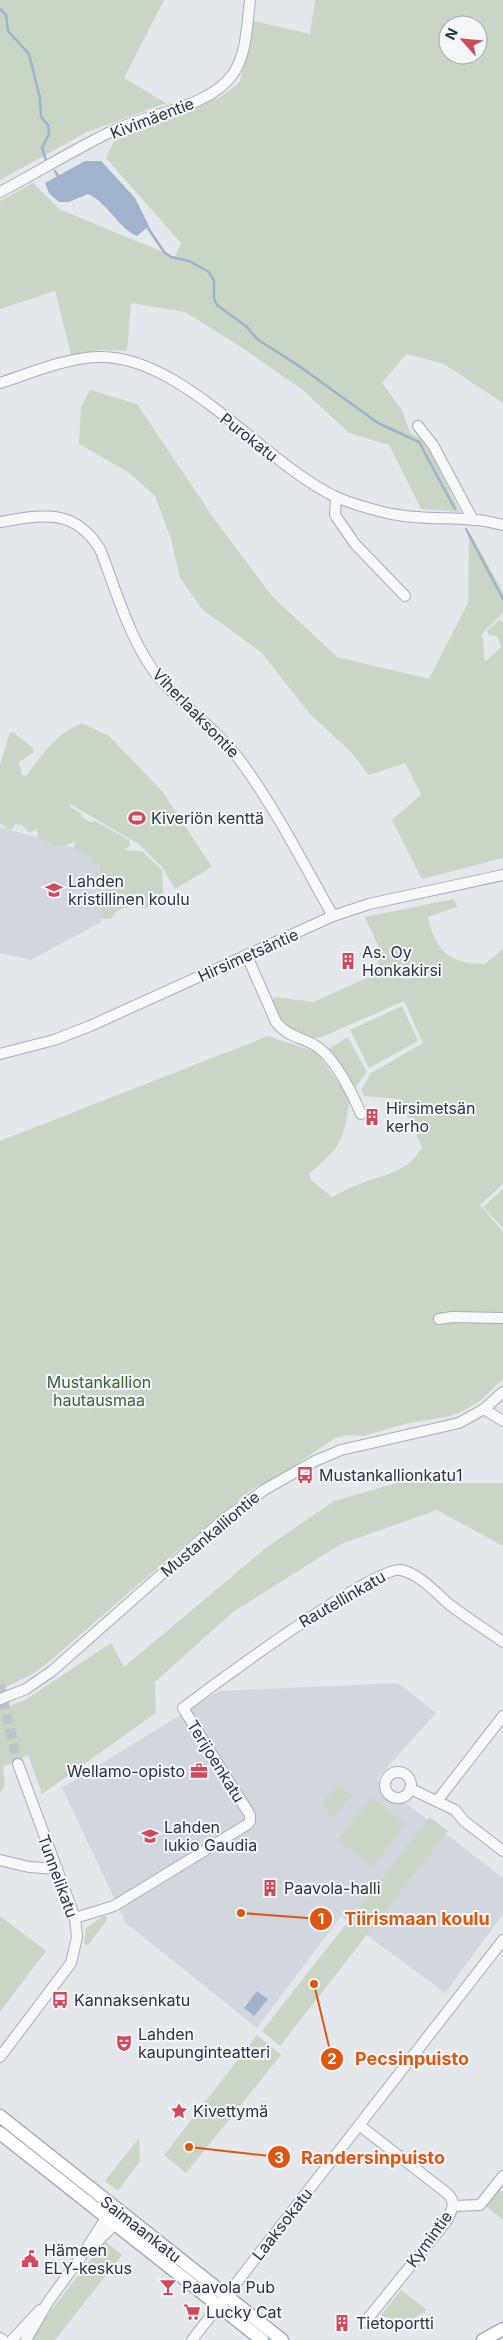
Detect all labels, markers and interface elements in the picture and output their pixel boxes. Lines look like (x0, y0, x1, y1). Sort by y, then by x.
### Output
north arrow (438, 15, 488, 65)
text: N (441, 25, 461, 42)
street label: Kivimäentie (107, 93, 197, 143)
street label: Purokatu (216, 408, 282, 466)
street label: Viherlaaksontie (148, 664, 244, 762)
sports icon: Kiveriön kenttä (127, 808, 147, 828)
place label: Kiveriön kenttä (151, 808, 264, 828)
place label: Lahden kristillinen koulu (68, 871, 190, 909)
school or university icon: Lahden kristillinen koulu (44, 880, 64, 900)
street label: Hirsimetsäntie (195, 924, 301, 986)
place label: As. Oy Honkakirsi (362, 942, 442, 980)
building icon: As. Oy Honkakirsi (338, 951, 358, 971)
place label: Hirsimetsän kerho (386, 1098, 475, 1136)
building icon: Hirsimetsän kerho (362, 1107, 382, 1127)
park label: Mustankallion hautausmaa (47, 1372, 151, 1410)
bus stop icon: Mustankallionkatu1 (295, 1465, 315, 1485)
place label: Mustankallionkatu1 (319, 1465, 463, 1485)
street label: Mustankalliontie (156, 1487, 264, 1581)
street label: Rautellinkatu (295, 1566, 389, 1632)
street label: Terijoenkatu (183, 1716, 249, 1806)
place label: Wellamo-opisto (67, 1761, 185, 1781)
office icon: Wellamo-opisto (189, 1761, 209, 1781)
place label: Lahden lukio Gaudia (164, 1817, 257, 1855)
school or university icon: Lahden lukio Gaudia (140, 1826, 160, 1846)
street label: Tunnelikatu (34, 1832, 82, 1920)
building icon: Paavola-halli (260, 1878, 280, 1898)
place label: Paavola-halli (284, 1878, 381, 1898)
callout: Tiirismaan koulu (309, 1902, 499, 1935)
text: Tiirismaan koulu (344, 1908, 490, 1929)
text: 1 (318, 1909, 324, 1928)
bus stop icon: Kannaksenkatu (50, 1990, 70, 2010)
place label: Kannaksenkatu (74, 1990, 190, 2010)
place label: Lahden kaupunginteatteri (138, 2024, 270, 2062)
theatre icon: Lahden kaupunginteatteri (114, 2033, 134, 2053)
callout: Pecsinpuisto (320, 2042, 479, 2075)
text: Pecsinpuisto (355, 2048, 469, 2069)
text: 2 (327, 2049, 337, 2068)
place icon: Kivettymä (169, 2101, 189, 2121)
place label: Kivettymä (193, 2101, 268, 2121)
callout: Randersinpuisto (266, 2141, 455, 2174)
text: Randersinpuisto (301, 2147, 445, 2168)
text: 3 (274, 2148, 284, 2167)
street label: Laaksokatu (248, 2184, 316, 2264)
street label: Saimaankatu (97, 2191, 185, 2267)
street label: Kymintie (402, 2207, 456, 2271)
place label: Hämeen ELY-keskus (44, 2240, 132, 2278)
public building icon: Hämeen ELY-keskus (20, 2249, 40, 2269)
bar icon: Paavola Pub (158, 2277, 178, 2297)
place label: Paavola Pub (182, 2277, 275, 2297)
supermarket icon: Lucky Cat (182, 2302, 202, 2322)
place label: Lucky Cat (206, 2302, 282, 2322)
building icon: Tietoportti (332, 2313, 352, 2333)
place label: Tietoportti (356, 2313, 434, 2333)

